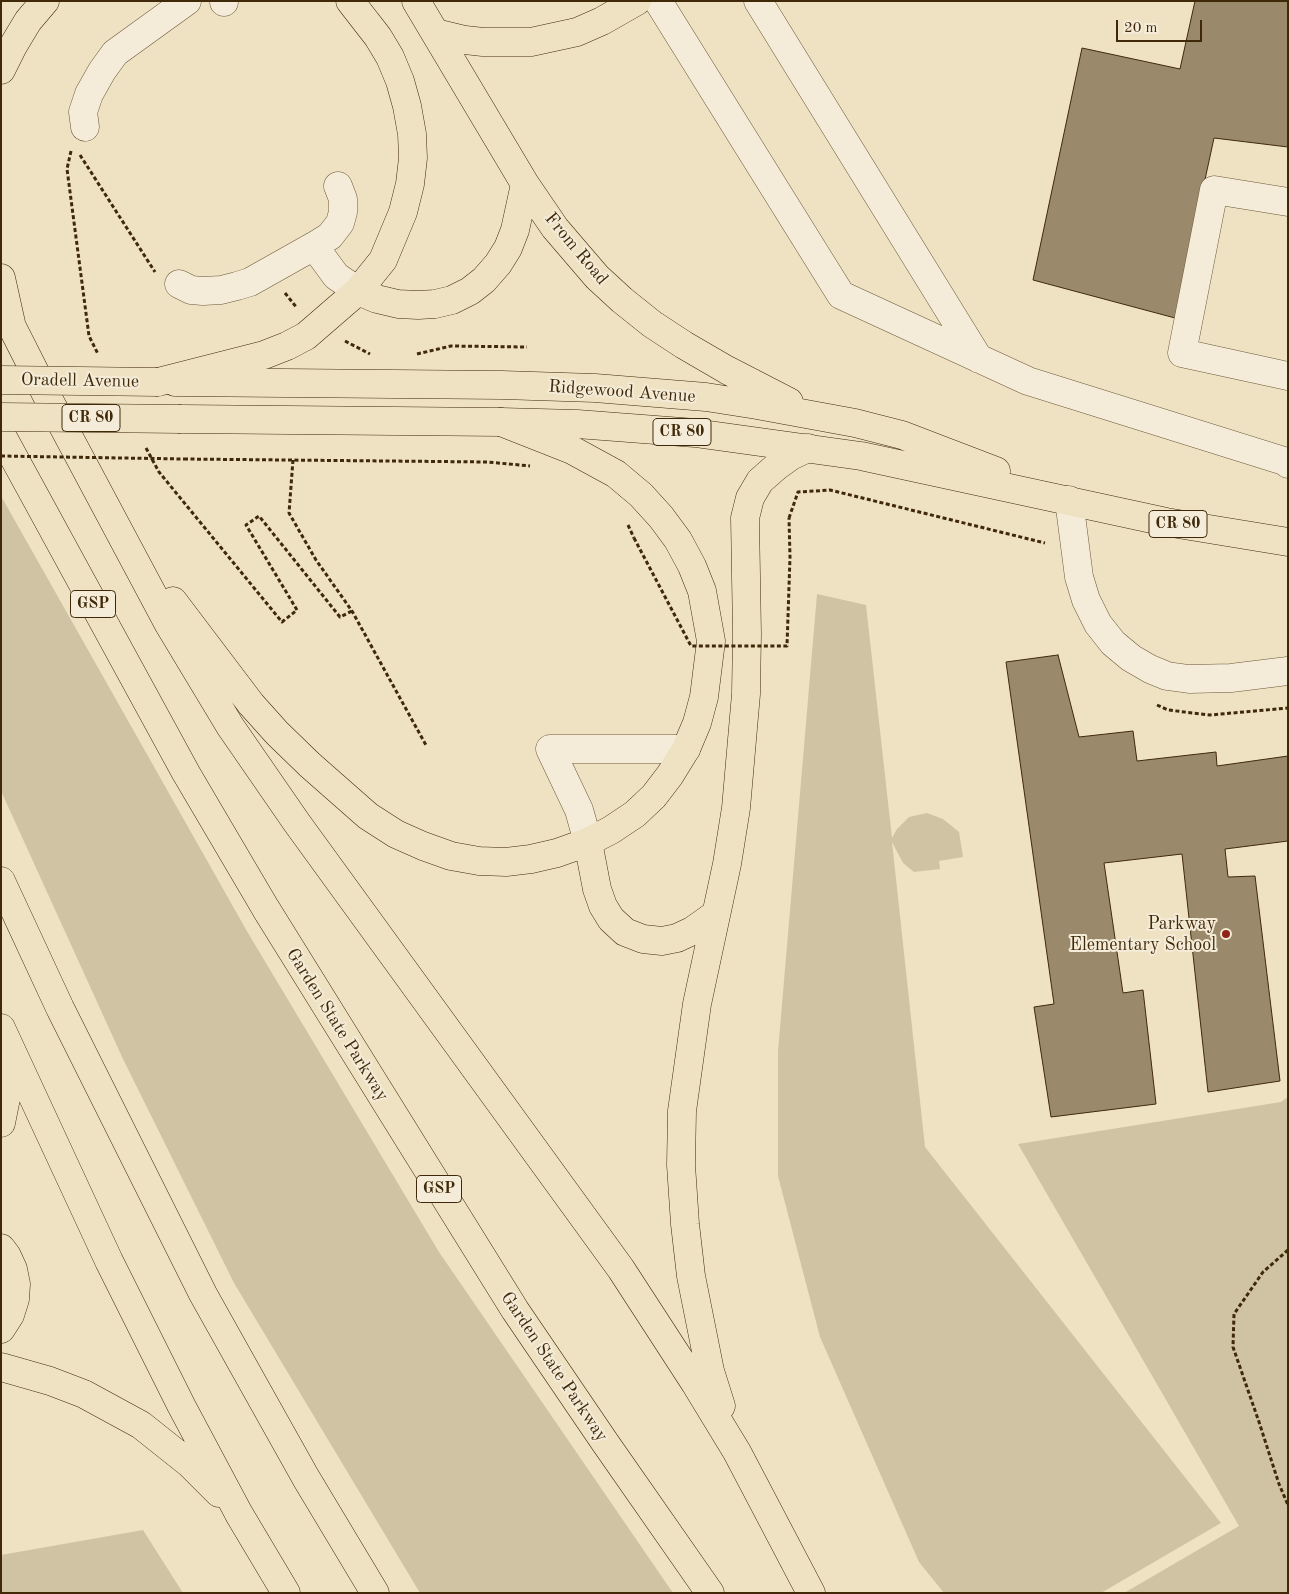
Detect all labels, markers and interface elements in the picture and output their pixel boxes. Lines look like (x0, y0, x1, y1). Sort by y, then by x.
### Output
scale bar (1119, 10, 1205, 42)
text: 20 m (1124, 21, 1158, 36)
street label: From Road (539, 208, 613, 290)
street label: Oradell Avenue (21, 369, 139, 393)
street label: Ridgewood Avenue (548, 376, 696, 408)
road number: CR 80 (62, 404, 120, 432)
road number: CR 80 (653, 418, 711, 446)
road number: CR 80 (1149, 510, 1207, 538)
road number: GSP (70, 590, 116, 618)
place label: Parkway Elementary School (1069, 913, 1216, 956)
marker: Parkway Elementary School (1220, 928, 1232, 940)
street label: Garden State Parkway (281, 945, 393, 1105)
road number: GSP (416, 1176, 462, 1202)
street label: Garden State Parkway (496, 1288, 612, 1446)

